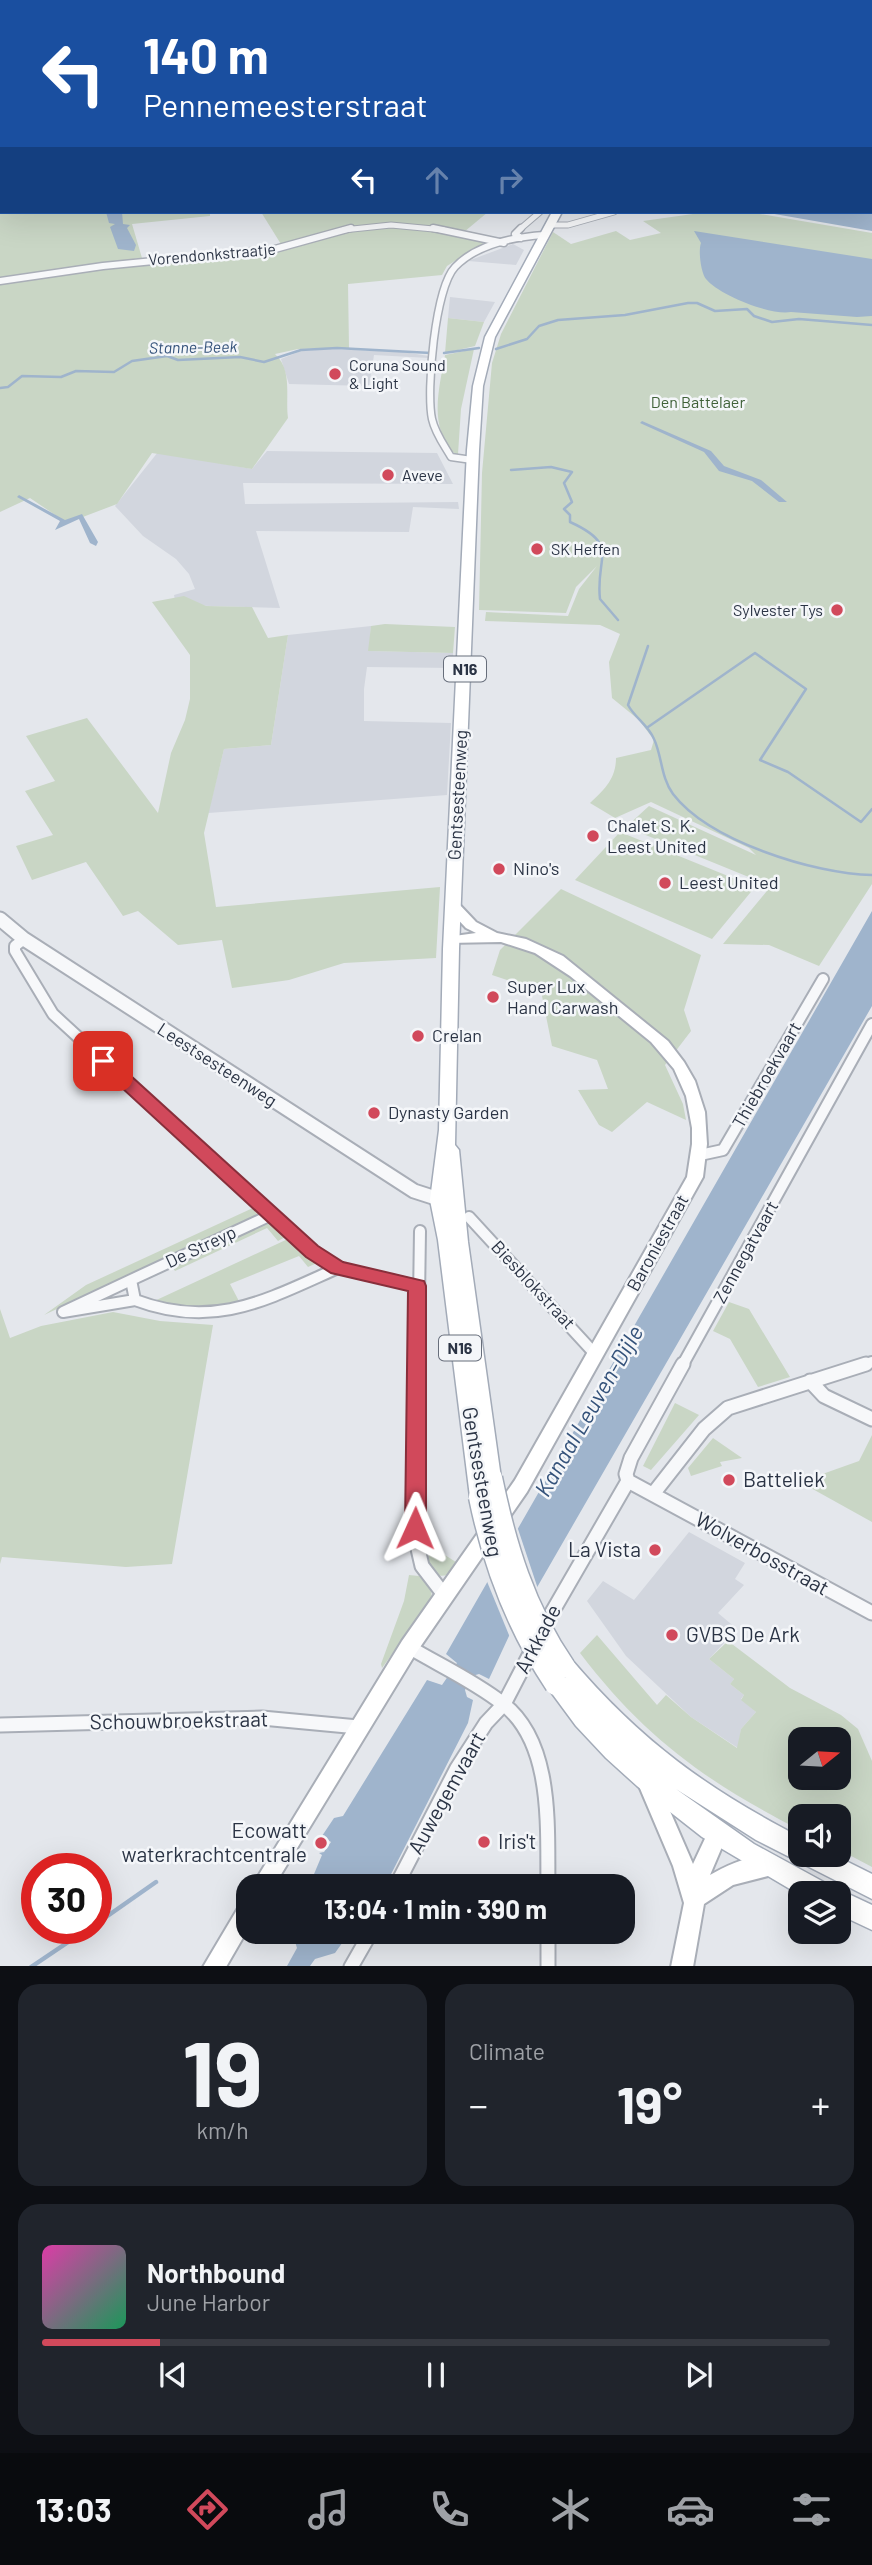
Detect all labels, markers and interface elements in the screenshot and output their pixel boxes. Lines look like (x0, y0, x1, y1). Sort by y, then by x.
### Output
text: 140 m (143, 25, 269, 84)
icon: left (28, 28, 119, 119)
text: Pennemeesterstraat (143, 85, 428, 123)
icon: left (345, 161, 383, 199)
icon: ahead (418, 161, 456, 199)
icon: right (491, 161, 529, 199)
street label: Vorendonkstraatje (147, 238, 277, 269)
water label: Stanne-Beek (149, 336, 237, 357)
place label: Coruna Sound & Light (349, 355, 446, 392)
marker: Coruna Sound & Light (327, 366, 343, 382)
park label: Den Battelaer (651, 392, 745, 411)
place label: Aveve (402, 465, 443, 484)
marker: Aveve (380, 467, 396, 483)
place label: SK Heffen (551, 539, 620, 558)
marker: SK Heffen (529, 541, 545, 557)
place label: Sylvester Tys (733, 600, 823, 619)
marker: Sylvester Tys (829, 602, 845, 618)
road number: N16 (444, 656, 486, 682)
street label: Gentsesteenweg (443, 729, 471, 861)
place label: Chalet S. K. Leest United (607, 814, 707, 857)
marker: Chalet S. K. Leest United (585, 828, 601, 844)
place label: Nino's (513, 857, 559, 879)
marker: Nino's (491, 861, 507, 877)
place label: Leest United (679, 871, 779, 893)
marker: Leest United (657, 875, 673, 891)
place label: Super Lux Hand Carwash (507, 975, 618, 1018)
marker: Super Lux Hand Carwash (485, 989, 501, 1005)
street label: Leestsesteenweg (154, 1017, 281, 1111)
street label: Thiebroekvaart (727, 1017, 805, 1132)
place label: Crelan (432, 1024, 482, 1046)
marker: Crelan (410, 1028, 426, 1044)
pin (73, 1031, 133, 1091)
icon: arrive (84, 1042, 122, 1080)
place label: Dynasty Garden (388, 1101, 509, 1123)
marker: Dynasty Garden (366, 1105, 382, 1121)
street label: Baroniestraat (622, 1190, 693, 1295)
street label: Zennegatvaart (708, 1196, 782, 1307)
street label: De Streyp (162, 1220, 239, 1272)
street label: Biesblokstraat (487, 1235, 580, 1333)
water label: Kanaal Leuven-Dijle (528, 1320, 648, 1501)
road number: N16 (439, 1336, 481, 1360)
street label: Gentsesteenweg (458, 1405, 509, 1559)
place label: Batteliek (743, 1466, 825, 1491)
marker: Batteliek (721, 1472, 737, 1488)
position arrow (378, 1491, 452, 1565)
street label: Wolverbosstraat (691, 1506, 834, 1600)
place label: La Vista (568, 1536, 641, 1561)
marker: La Vista (647, 1542, 663, 1558)
street label: Arkkade (508, 1599, 565, 1677)
place label: GVBS De Ark (686, 1621, 800, 1646)
marker: GVBS De Ark (664, 1627, 680, 1643)
street label: Schouwbroekstraat (89, 1705, 268, 1734)
street label: Auwegemvaart (402, 1727, 490, 1858)
north arrow (788, 1727, 850, 1790)
map controls (788, 1727, 851, 1944)
button: sound (788, 1804, 851, 1867)
place label: Ecowatt waterkrachtcentrale (121, 1817, 307, 1866)
place label: Iris't (498, 1828, 536, 1853)
marker: Iris't (476, 1834, 492, 1850)
marker: Ecowatt waterkrachtcentrale (313, 1835, 329, 1851)
speed limit sign: 30 (21, 1853, 112, 1944)
button: layers (788, 1881, 851, 1944)
text: 13:04 · 1 min · 390 m (324, 1893, 547, 1924)
text: 19 (182, 2016, 263, 2125)
text: Climate (469, 2037, 545, 2065)
text: 19° (617, 2072, 682, 2134)
text: − (469, 2081, 488, 2127)
text: + (811, 2081, 830, 2127)
text: km/h (196, 2116, 249, 2144)
text: Northbound (147, 2257, 285, 2288)
text: June Harbor (147, 2288, 270, 2316)
icon: previous (154, 2356, 192, 2394)
icon: pause (417, 2356, 455, 2394)
icon: next (680, 2356, 718, 2394)
icon: directions (183, 2485, 232, 2534)
icon: music (304, 2485, 353, 2534)
icon: phone (425, 2485, 474, 2534)
icon: climate (546, 2485, 595, 2534)
icon: car (666, 2485, 715, 2534)
icon: filters (787, 2485, 836, 2534)
text: 13:03 (36, 2490, 112, 2528)

